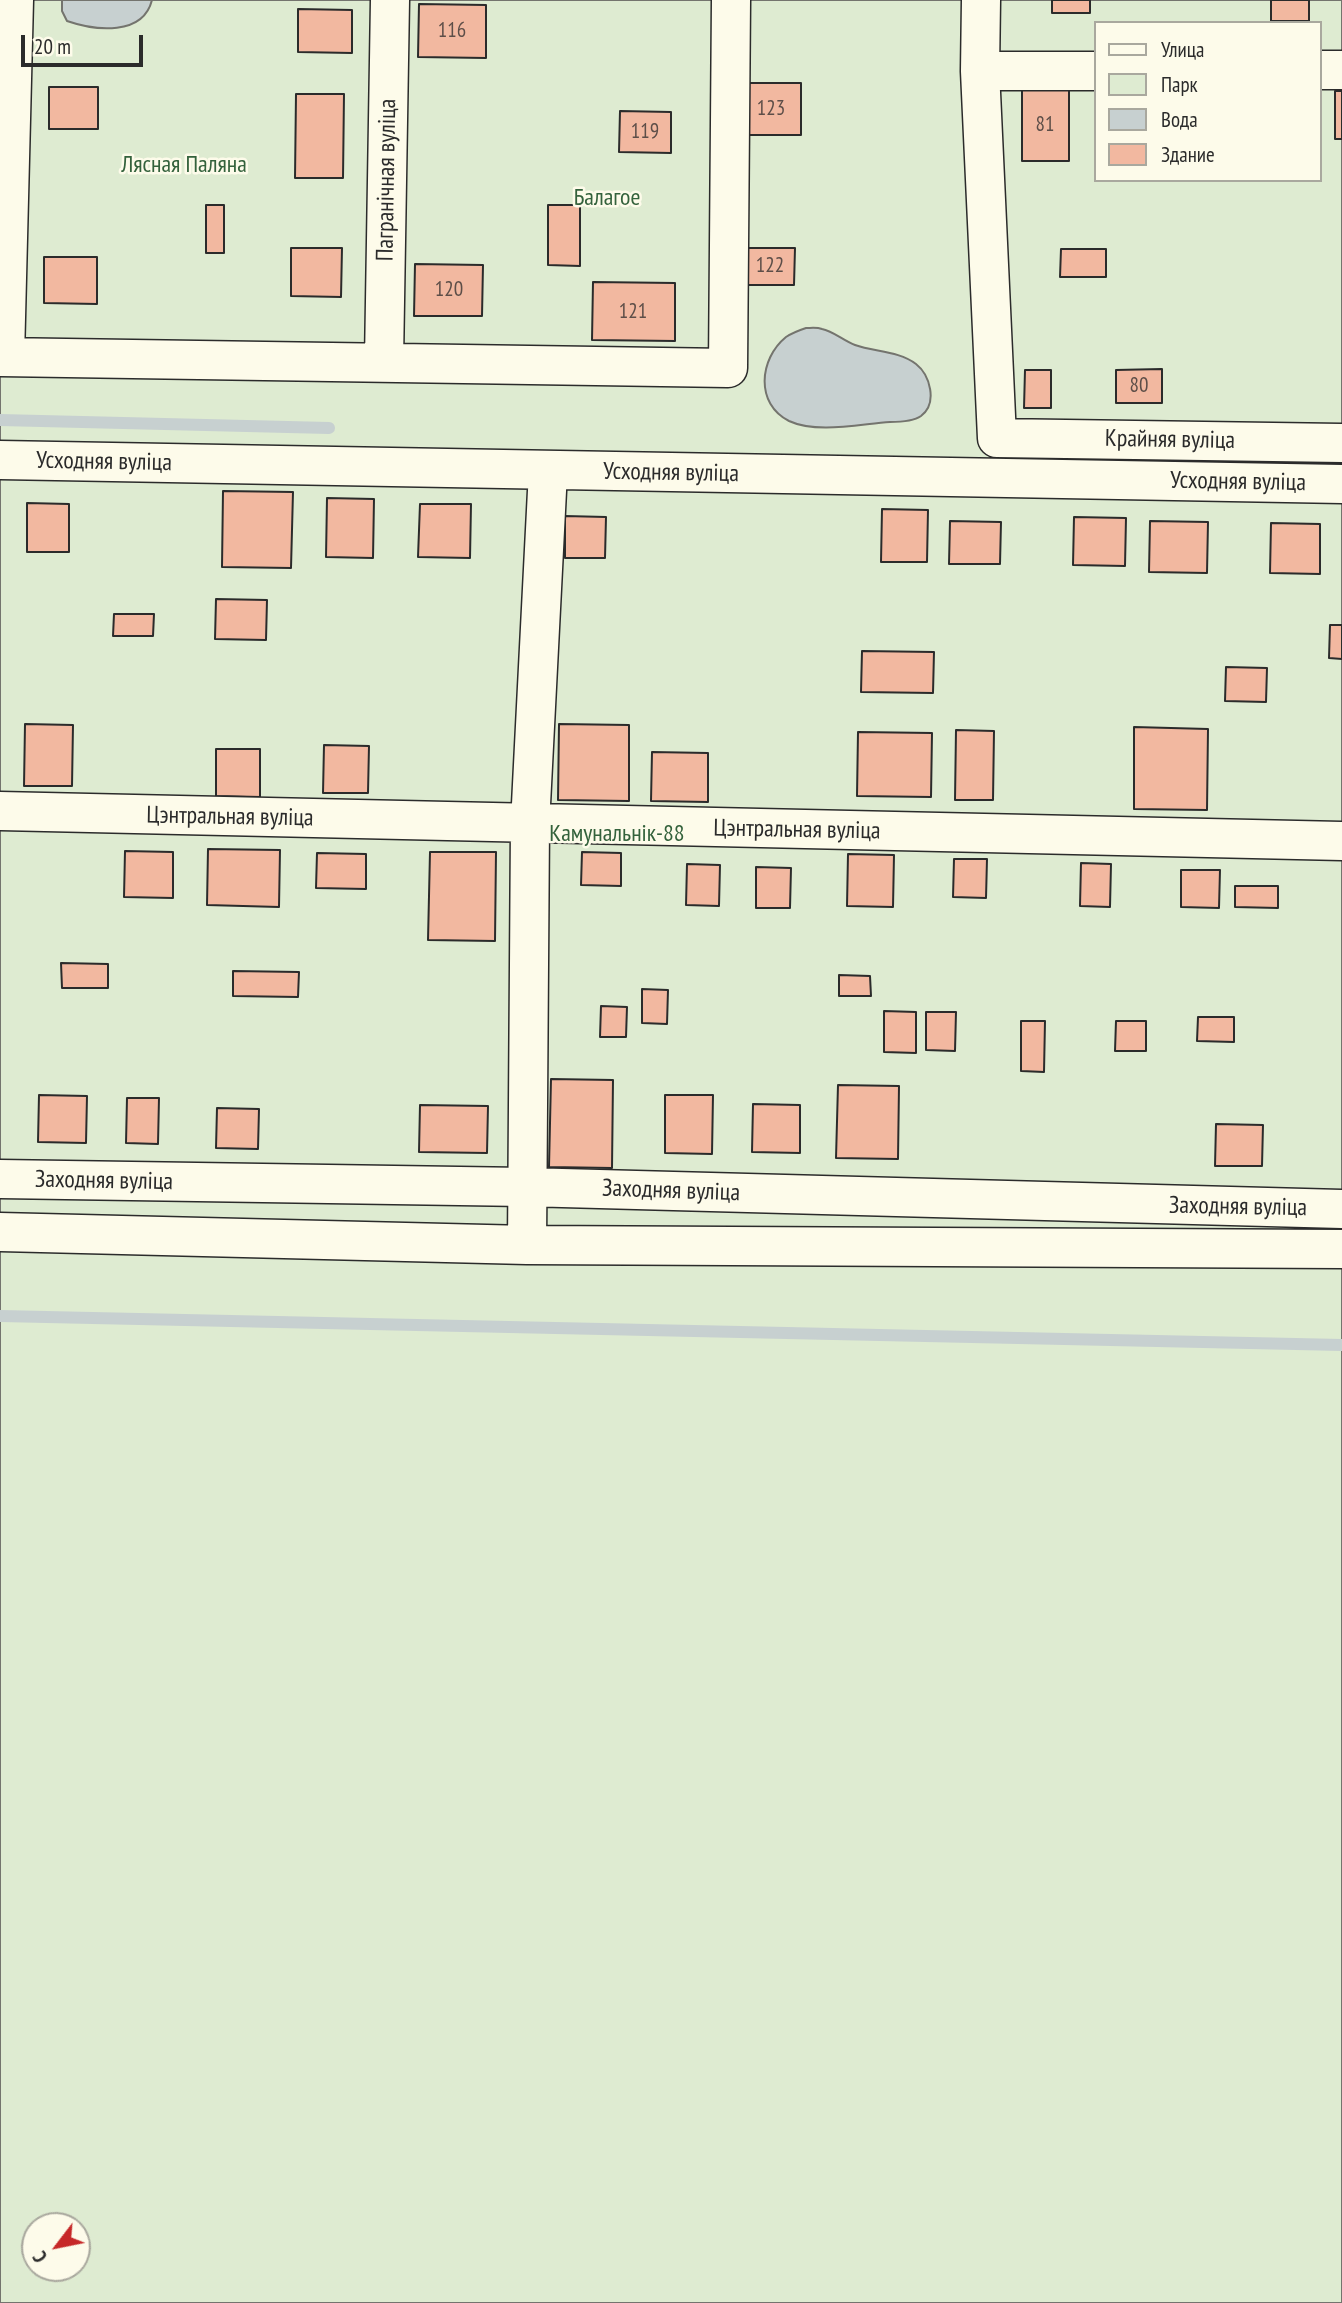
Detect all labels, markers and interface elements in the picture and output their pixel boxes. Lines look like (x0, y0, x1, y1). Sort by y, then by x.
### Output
house number: 116 (438, 18, 466, 44)
scale bar (24, 21, 147, 65)
legend (1094, 21, 1321, 182)
text: 20 m (34, 33, 71, 60)
text: Улица (1161, 36, 1204, 63)
text: Парк (1161, 71, 1198, 98)
house number: 123 (757, 96, 785, 122)
street label: Пагранічная вуліца (371, 99, 403, 261)
text: Вода (1161, 106, 1198, 133)
house number: 81 (1036, 112, 1054, 138)
house number: 119 (631, 119, 659, 145)
text: Здание (1161, 141, 1215, 168)
park label: Лясная Паляна (121, 151, 247, 179)
park label: Балагое (574, 184, 640, 212)
house number: 122 (756, 253, 784, 279)
house number: 120 (435, 277, 463, 303)
house number: 121 (619, 299, 647, 325)
house number: 80 (1130, 373, 1148, 399)
street label: Крайняя вуліца (1105, 424, 1235, 456)
street label: Усходняя вуліца (36, 446, 172, 478)
street label: Усходняя вуліца (603, 457, 739, 489)
street label: Усходняя вуліца (1170, 466, 1306, 498)
street label: Цэнтральная вуліца (146, 801, 314, 833)
street label: Цэнтральная вуліца (713, 814, 881, 846)
park label: Камунальнік-88 (549, 820, 685, 848)
street label: Заходняя вуліца (35, 1165, 173, 1197)
street label: Заходняя вуліца (602, 1174, 740, 1208)
street label: Заходняя вуліца (1169, 1191, 1307, 1223)
north arrow (21, 2212, 91, 2282)
text: С (27, 2247, 52, 2267)

